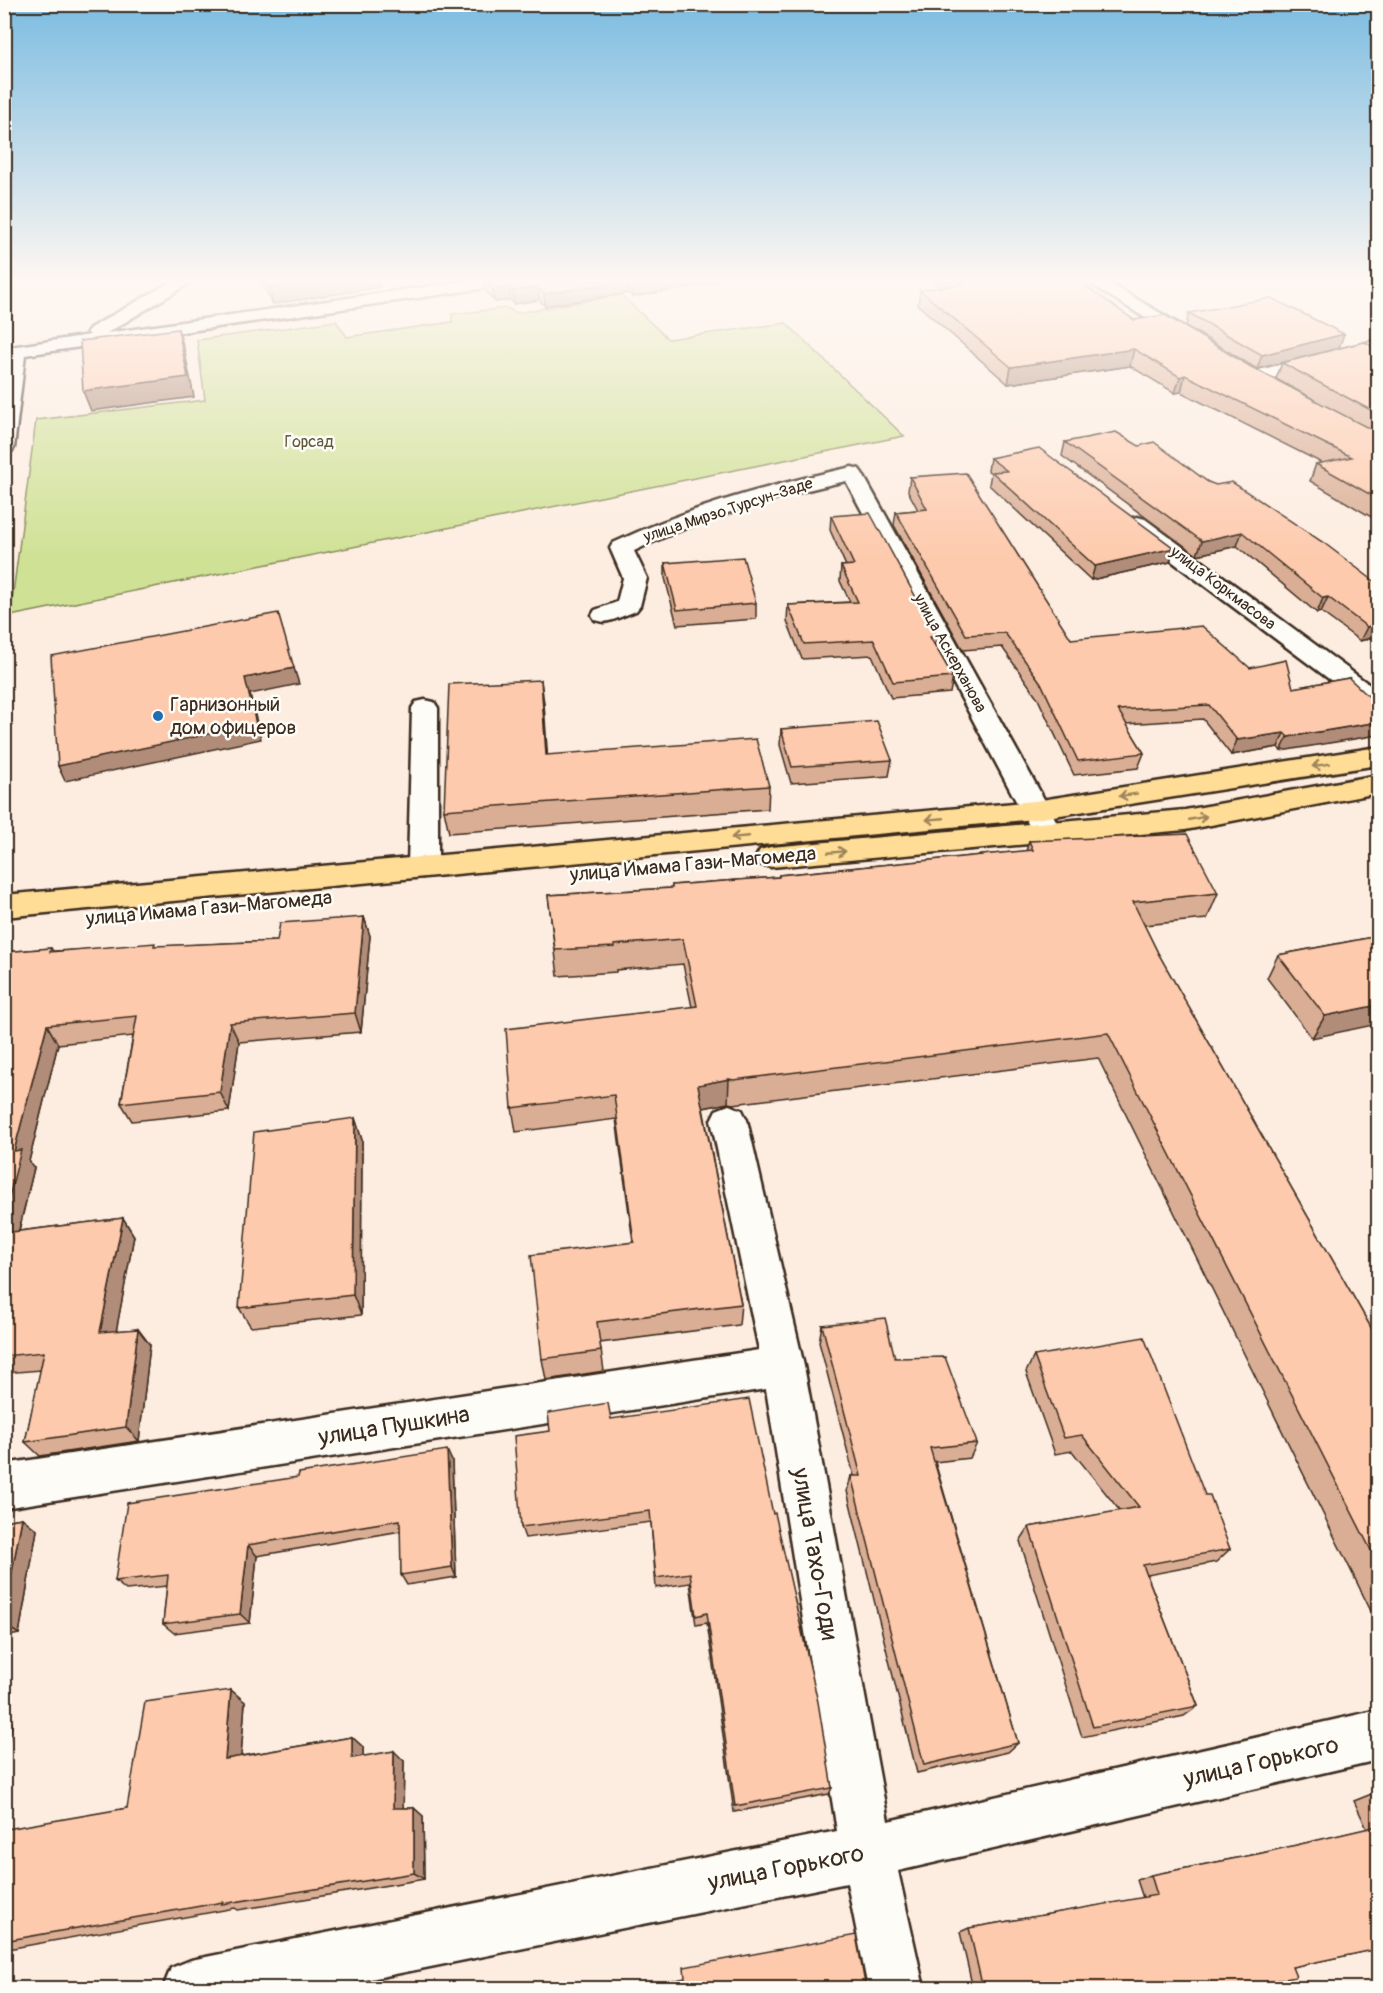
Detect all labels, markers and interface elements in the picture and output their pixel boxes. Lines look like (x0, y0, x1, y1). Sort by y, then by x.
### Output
park label: Горсад (285, 432, 334, 452)
street label: улица Мирзо Турсун-Заде (640, 473, 815, 547)
street label: улица Коркмасова (1165, 541, 1280, 634)
street label: улица Аскерханова (909, 589, 991, 716)
place label: Гарнизонный дом офицеров (170, 692, 296, 740)
marker: Гарнизонный дом офицеров (151, 709, 165, 723)
one-way arrow (1311, 760, 1331, 771)
one-way arrow (1119, 790, 1138, 801)
one-way arrow (1188, 812, 1207, 823)
one-way arrow (925, 814, 945, 825)
one-way arrow (731, 832, 751, 843)
street label: улица Имама Гази-Магомеда (568, 841, 817, 887)
one-way arrow (826, 846, 846, 857)
street label: улица Имама Гази-Магомеда (84, 885, 333, 931)
street label: улица Пушкина (315, 1400, 472, 1452)
street label: улица Тахо-Годи (785, 1465, 844, 1643)
street label: улица Горького (1180, 1730, 1341, 1794)
street label: улица Горького (705, 1839, 866, 1898)

